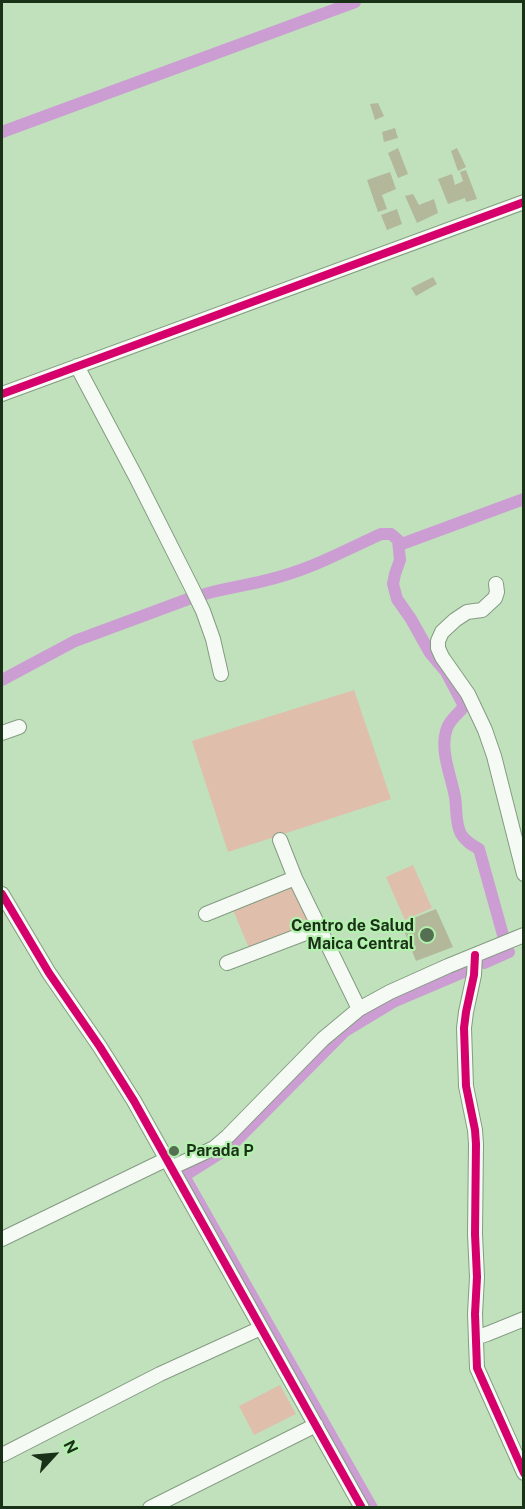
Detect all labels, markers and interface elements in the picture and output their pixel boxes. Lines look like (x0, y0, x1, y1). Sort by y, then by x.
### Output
place label: Centro de Salud Maica Central (291, 916, 414, 954)
marker: Centro de Salud Maica Central (418, 926, 436, 944)
place label: Parada P (186, 1141, 254, 1161)
marker: Parada P (167, 1144, 181, 1158)
north arrow (24, 1425, 84, 1485)
text: N (59, 1437, 82, 1457)

